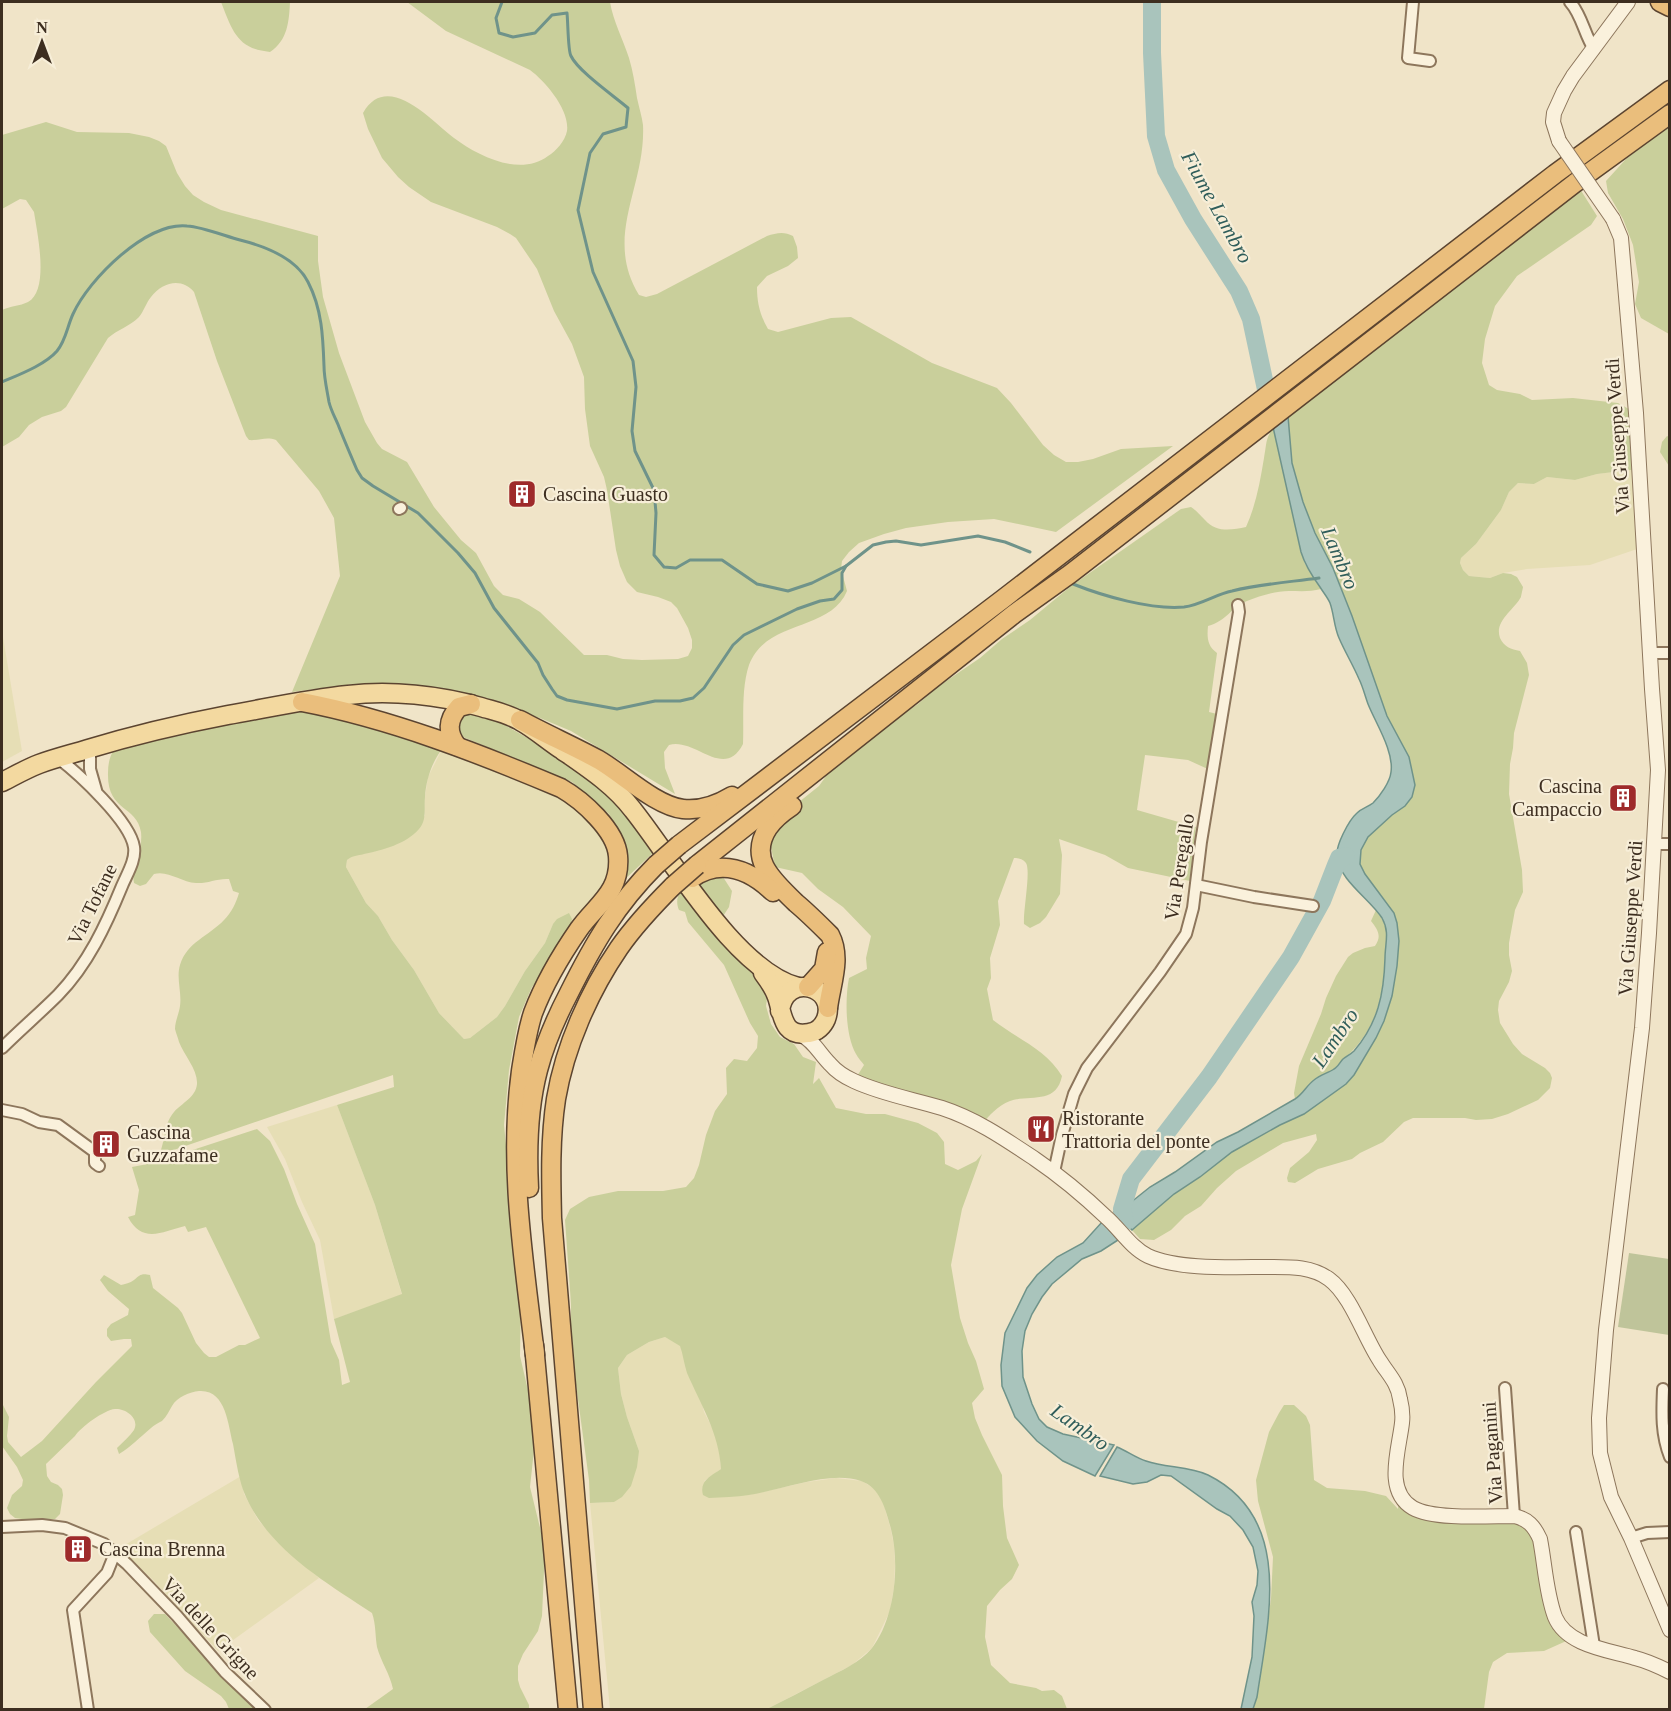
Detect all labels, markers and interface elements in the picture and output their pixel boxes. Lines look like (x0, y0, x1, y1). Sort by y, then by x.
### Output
north arrow (12, 12, 72, 72)
text: N (36, 19, 48, 36)
water label: Fiume Lambro (1176, 146, 1258, 267)
street label: Via Giuseppe Verdi (1601, 357, 1634, 515)
building icon: Cascina Guasto (506, 478, 538, 510)
place label: Cascina Guasto (543, 483, 668, 505)
water label: Lambro (1316, 522, 1364, 593)
place label: Cascina Campaccio (1512, 775, 1602, 821)
building icon: Cascina Campaccio (1607, 782, 1639, 814)
street label: Via Peregallo (1160, 812, 1199, 922)
street label: Via Giuseppe Verdi (1614, 839, 1647, 997)
street label: Via Tofane (63, 860, 121, 948)
water label: Lambro (1306, 1004, 1363, 1073)
place label: Ristorante Trattoria del ponte (1062, 1107, 1210, 1153)
restaurant icon: Ristorante Trattoria del ponte (1025, 1113, 1057, 1145)
place label: Cascina Guzzafame (127, 1121, 218, 1166)
building icon: Cascina Guzzafame (90, 1128, 122, 1160)
water label: Lambro (1045, 1398, 1114, 1456)
street label: Via Paganini (1477, 1401, 1508, 1505)
building icon: Cascina Brenna (62, 1533, 94, 1565)
place label: Cascina Brenna (99, 1538, 225, 1560)
street label: Via delle Grigne (157, 1572, 264, 1685)

